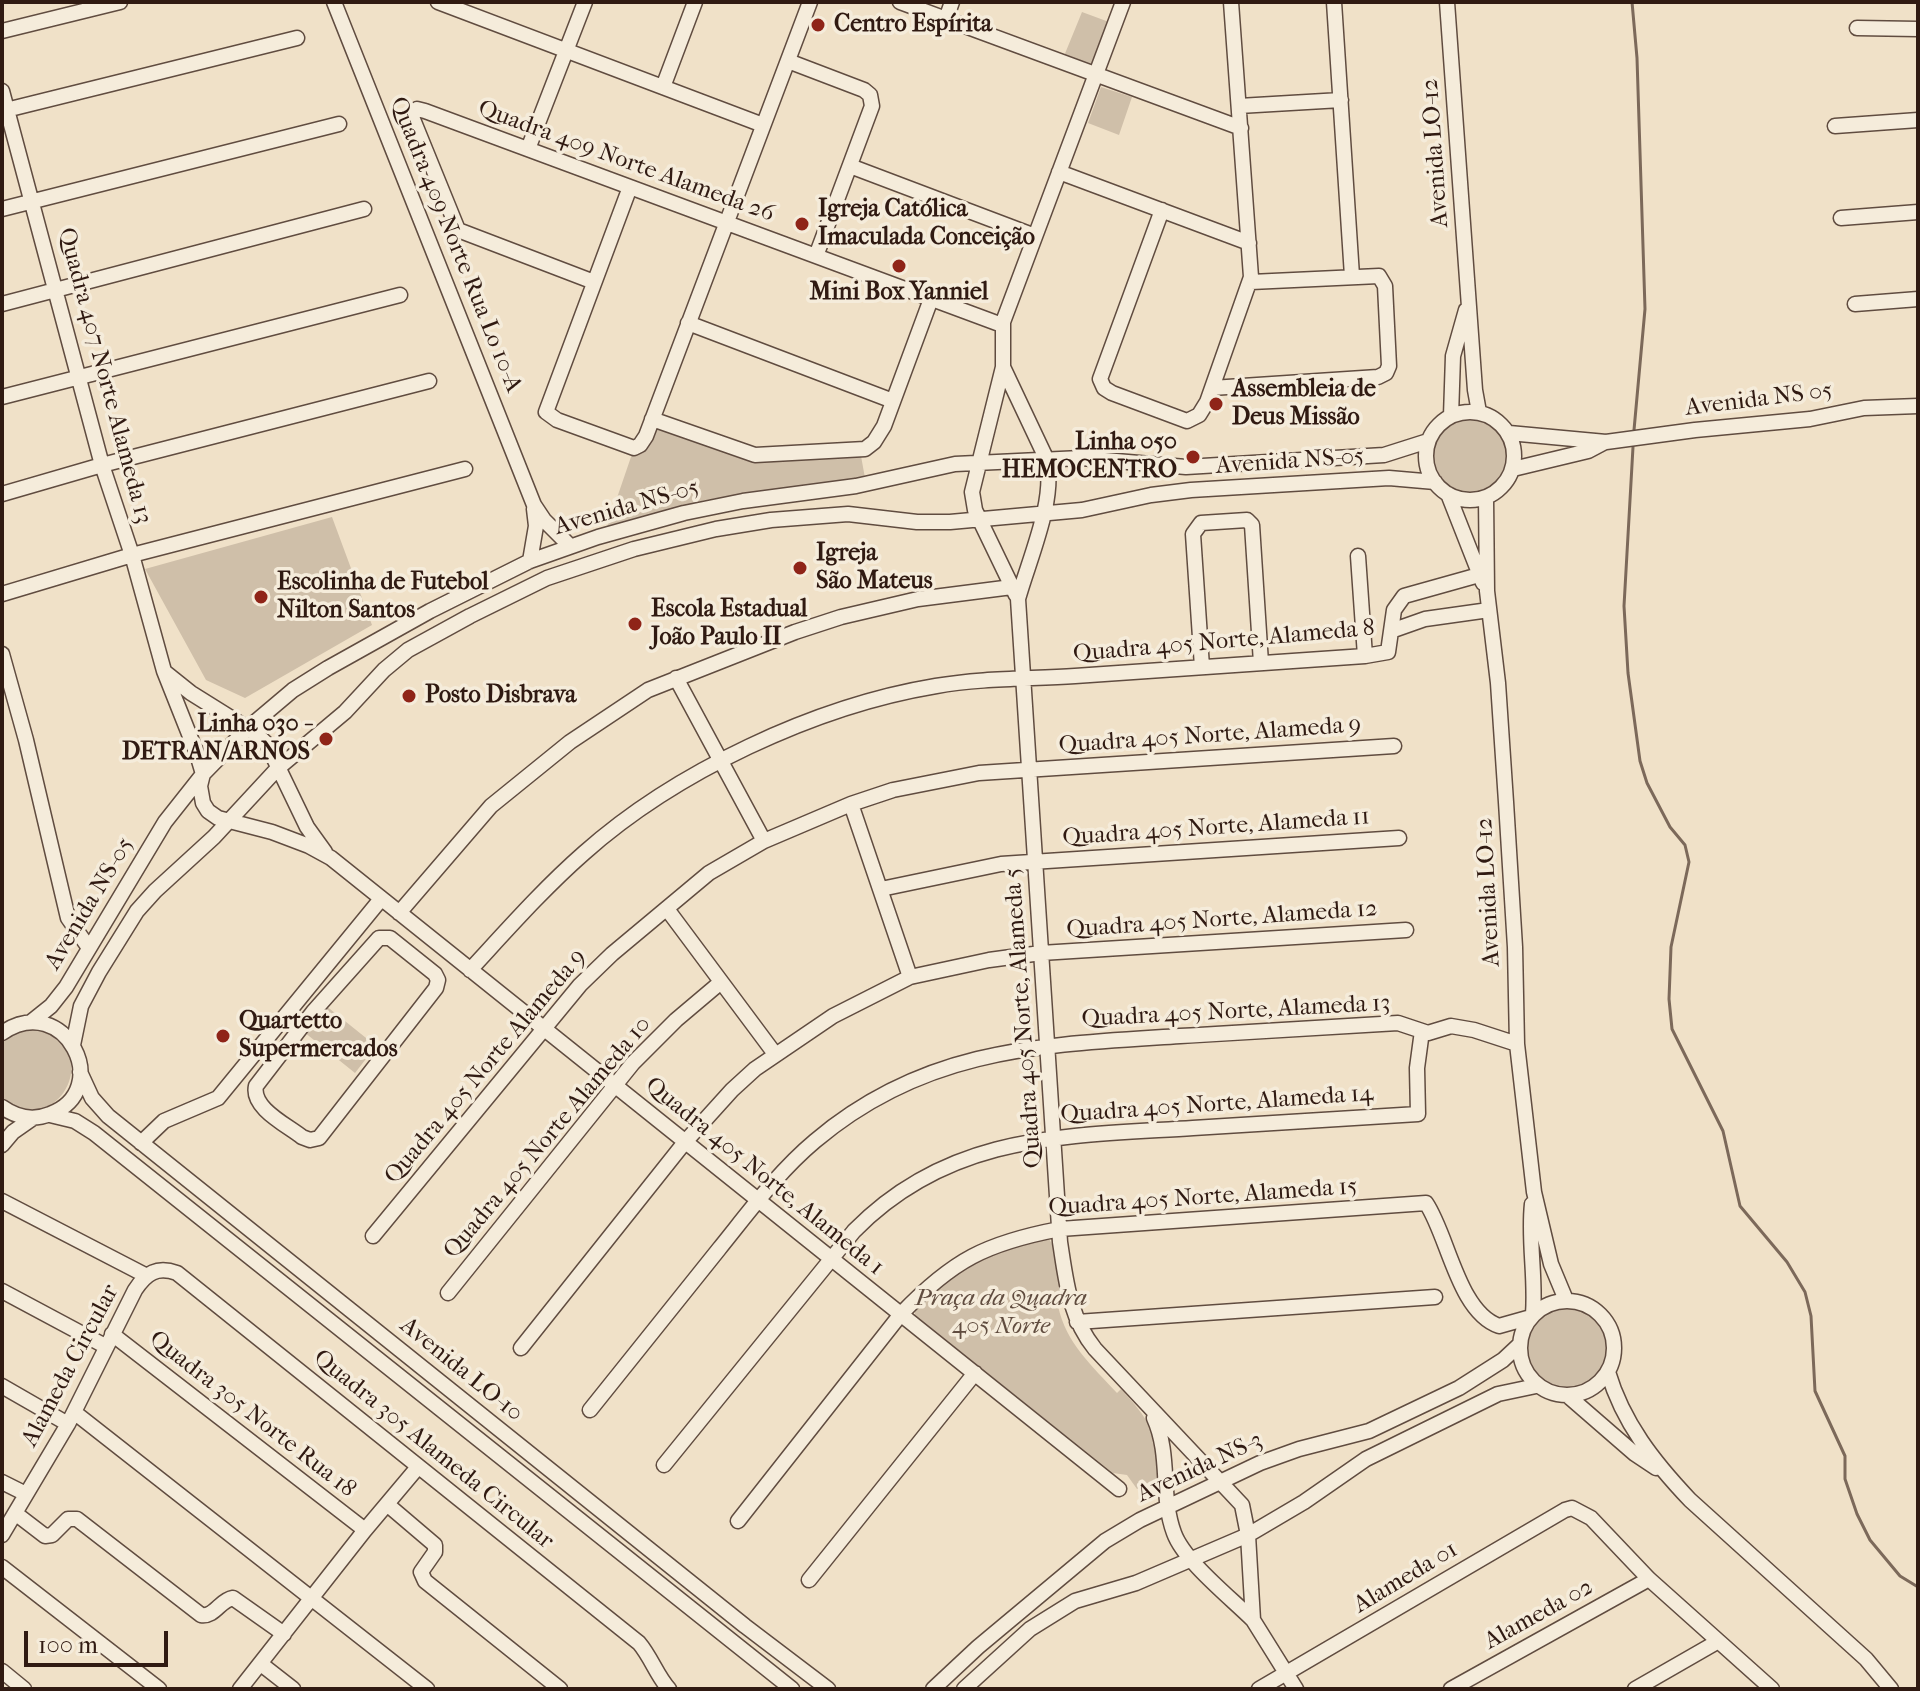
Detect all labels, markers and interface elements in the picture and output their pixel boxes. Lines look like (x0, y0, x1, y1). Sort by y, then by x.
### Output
place label: Centro Espírita (834, 11, 992, 39)
marker: Centro Espírita (809, 16, 827, 34)
street label: Avenida LO-12 (1416, 78, 1456, 228)
street label: Quadra 409 Norte Rua Lo 10-A (383, 93, 527, 397)
street label: Quadra 409 Norte Alameda 26 (474, 95, 778, 229)
place label: Igreja Católica Imaculada Conceição (818, 196, 1035, 252)
marker: Igreja Católica Imaculada Conceição (793, 215, 811, 233)
street label: Quadra 407 Norte Alameda 13 (51, 225, 157, 527)
marker: Mini Box Yanniel (890, 257, 908, 275)
place label: Mini Box Yanniel (810, 279, 988, 307)
place label: Assembleia de Deus Missão (1232, 376, 1376, 432)
street label: Avenida NS 05 (1684, 377, 1834, 423)
marker: Assembleia de Deus Missão (1207, 395, 1225, 413)
place label: Linha 050 HEMOCENTRO (1002, 429, 1177, 485)
street label: Avenida NS-05 (1215, 442, 1365, 482)
marker: Linha 050 HEMOCENTRO (1184, 448, 1202, 466)
street label: Avenida NS-05 (551, 474, 703, 542)
place label: Igreja São Mateus (816, 540, 933, 596)
marker: Igreja São Mateus (791, 559, 809, 577)
place label: Escolinha de Futebol Nilton Santos (277, 569, 489, 625)
marker: Escolinha de Futebol Nilton Santos (252, 588, 270, 606)
place label: Escola Estadual João Paulo II (651, 596, 807, 652)
street label: Quadra 405 Norte, Alameda 8 (1072, 614, 1376, 670)
marker: Escola Estadual João Paulo II (626, 615, 644, 633)
place label: Posto Disbrava (425, 682, 576, 710)
marker: Posto Disbrava (400, 687, 418, 705)
place label: Linha 030 - DETRAN/ARNOS (122, 711, 310, 767)
street label: Quadra 405 Norte, Alameda 9 (1058, 711, 1362, 761)
marker: Linha 030 - DETRAN/ARNOS (317, 730, 335, 748)
street label: Quadra 405 Norte, Alameda 11 (1061, 803, 1371, 853)
street label: Avenida LO-12 (1471, 817, 1507, 967)
street label: Avenida NS-05 (39, 833, 141, 975)
street label: Quadra 405 Norte, Alameda 5 (999, 867, 1049, 1169)
street label: Quadra 405 Norte, Alameda 12 (1066, 895, 1378, 945)
street label: Quadra 405 Norte Alameda 9 (379, 944, 593, 1190)
street label: Quadra 405 Norte, Alameda 13 (1081, 990, 1391, 1034)
place label: Quartetto Supermercados (239, 1008, 398, 1064)
street label: Quadra 405 Norte Alameda 10 (438, 1011, 658, 1265)
marker: Quartetto Supermercados (214, 1027, 232, 1045)
street label: Quadra 405 Norte, Alameda 1 (639, 1072, 889, 1282)
street label: Quadra 405 Norte, Alameda 14 (1060, 1080, 1374, 1130)
street label: Quadra 405 Norte, Alameda 15 (1048, 1173, 1358, 1223)
street label: Alameda Circular (16, 1280, 126, 1452)
park label: Praça da Quadra 405 Norte (915, 1285, 1087, 1341)
street label: Avenida LO-10 (394, 1312, 528, 1428)
street label: Quadra 305 Norte Rua 18 (143, 1325, 361, 1505)
street label: Quadra 305 Alameda Circular (307, 1344, 559, 1556)
street label: Avenida NS-3 (1133, 1426, 1267, 1510)
street label: Alameda 01 (1349, 1536, 1463, 1620)
street label: Alameda 02 (1480, 1573, 1598, 1657)
scale bar (28, 1615, 172, 1665)
text: 100 m (38, 1631, 98, 1659)

